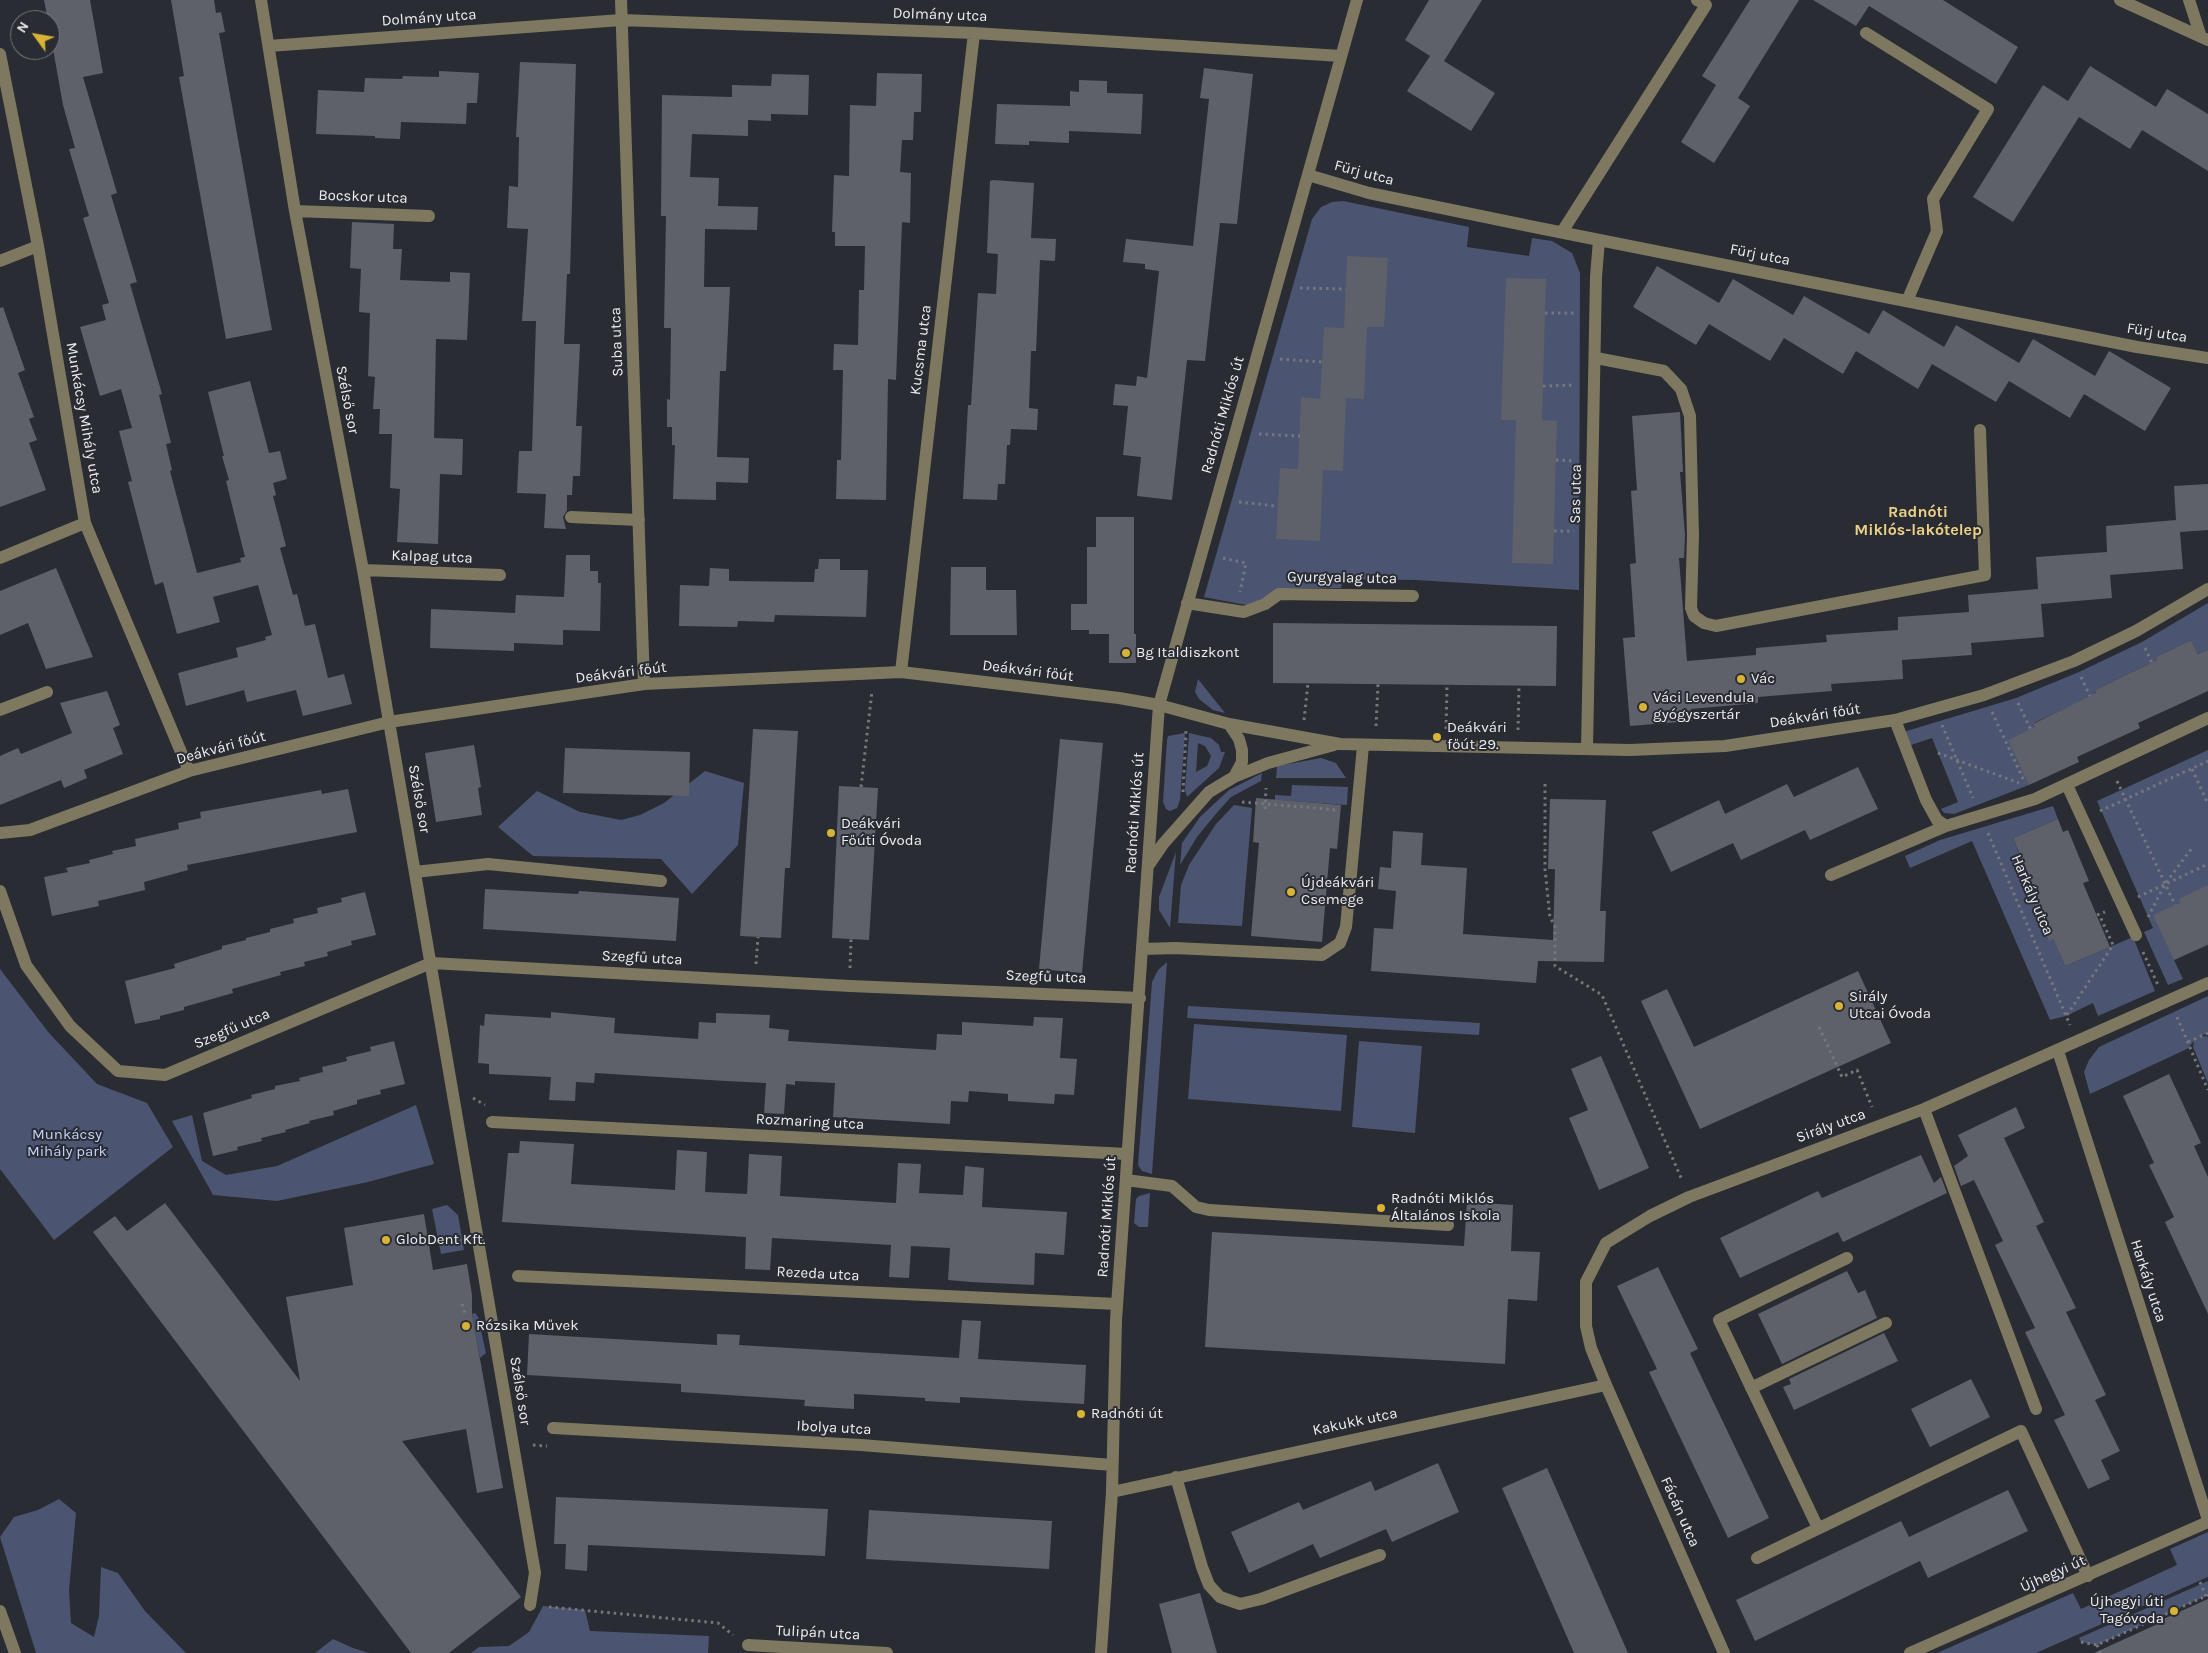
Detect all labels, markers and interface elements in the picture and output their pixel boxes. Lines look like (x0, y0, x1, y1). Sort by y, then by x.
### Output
street label: Dolmány utca (892, 4, 988, 26)
street label: Dolmány utca (381, 6, 477, 30)
north arrow (10, 10, 60, 60)
text: N (13, 19, 33, 36)
street label: Fürj utca (1332, 156, 1396, 190)
street label: Bocskor utca (318, 186, 408, 208)
street label: Fürj utca (1728, 240, 1792, 270)
street label: Kucsma utca (907, 304, 935, 396)
street label: Suba utca (607, 307, 627, 377)
street label: Fürj utca (2125, 319, 2189, 347)
street label: Munkácsy Mihály utca (62, 341, 106, 495)
street label: Radnóti Miklós út (1198, 354, 1248, 476)
street label: Szélső sor (332, 364, 362, 436)
street label: Sas utca (1566, 464, 1586, 524)
district label: Radnóti Miklós-lakótelep (1854, 502, 1982, 540)
street label: Kalpag utca (391, 547, 473, 567)
street label: Gyurgyalag utca (1287, 568, 1397, 588)
place label: Bg Italdiszkont (1136, 644, 1239, 662)
marker: Bg Italdiszkont (1120, 647, 1132, 659)
street label: Deákvári főút (981, 656, 1075, 686)
street label: Deákvári főút (574, 658, 668, 688)
place label: Vác (1751, 670, 1775, 688)
marker: Vác (1735, 673, 1747, 685)
place label: Váci Levendula gyógyszertár (1653, 689, 1754, 724)
street label: Deákvári főút (1768, 700, 1862, 732)
marker: Váci Levendula gyógyszertár (1637, 701, 1649, 713)
place label: Deákvári főút 29. (1447, 719, 1507, 754)
street label: Deákvári főút (174, 727, 268, 769)
marker: Deákvári főút 29. (1431, 731, 1443, 743)
street label: Radnóti Miklós út (1122, 752, 1148, 874)
street label: Szélső sor (404, 763, 434, 835)
place label: Deákvári Főúti Óvoda (841, 815, 922, 850)
marker: Deákvári Főúti Óvoda (825, 827, 837, 839)
street label: Harkály utca (2007, 852, 2057, 938)
place label: Újdeákvári Csemege (1301, 874, 1374, 909)
marker: Újdeákvári Csemege (1285, 886, 1297, 898)
street label: Szegfű utca (601, 947, 683, 969)
street label: Szegfű utca (1005, 967, 1087, 987)
place label: Sirály Utcai Óvoda (1849, 988, 1931, 1023)
marker: Sirály Utcai Óvoda (1833, 1000, 1845, 1012)
street label: Szegfű utca (191, 1005, 273, 1053)
street label: Sirály utca (1794, 1105, 1868, 1147)
street label: Rozmaring utca (755, 1110, 865, 1134)
park label: Munkácsy Mihály park (27, 1126, 107, 1161)
street label: Radnóti Miklós út (1094, 1156, 1120, 1278)
place label: Radnóti Miklós Általános Iskola (1391, 1190, 1500, 1225)
marker: Radnóti Miklós Általános Iskola (1375, 1202, 1387, 1214)
place label: GlobDent Kft. (396, 1231, 485, 1249)
marker: GlobDent Kft. (380, 1234, 392, 1246)
street label: Harkály utca (2126, 1237, 2170, 1325)
street label: Rezeda utca (776, 1263, 860, 1285)
place label: Rózsika Művek (476, 1317, 579, 1335)
marker: Rózsika Művek (460, 1320, 472, 1332)
street label: Szélső sor (506, 1355, 534, 1427)
street label: Kakukk utca (1311, 1404, 1399, 1440)
place label: Radnóti út (1091, 1405, 1163, 1423)
marker: Radnóti út (1075, 1408, 1087, 1420)
street label: Ibolya utca (796, 1417, 872, 1439)
street label: Fácán utca (1657, 1474, 1703, 1550)
street label: Újhegyi út (2018, 1552, 2088, 1596)
place label: Újhegyi úti Tagóvoda (2090, 1593, 2164, 1628)
marker: Újhegyi úti Tagóvoda (2168, 1605, 2180, 1617)
street label: Tulipán utca (775, 1622, 861, 1644)

